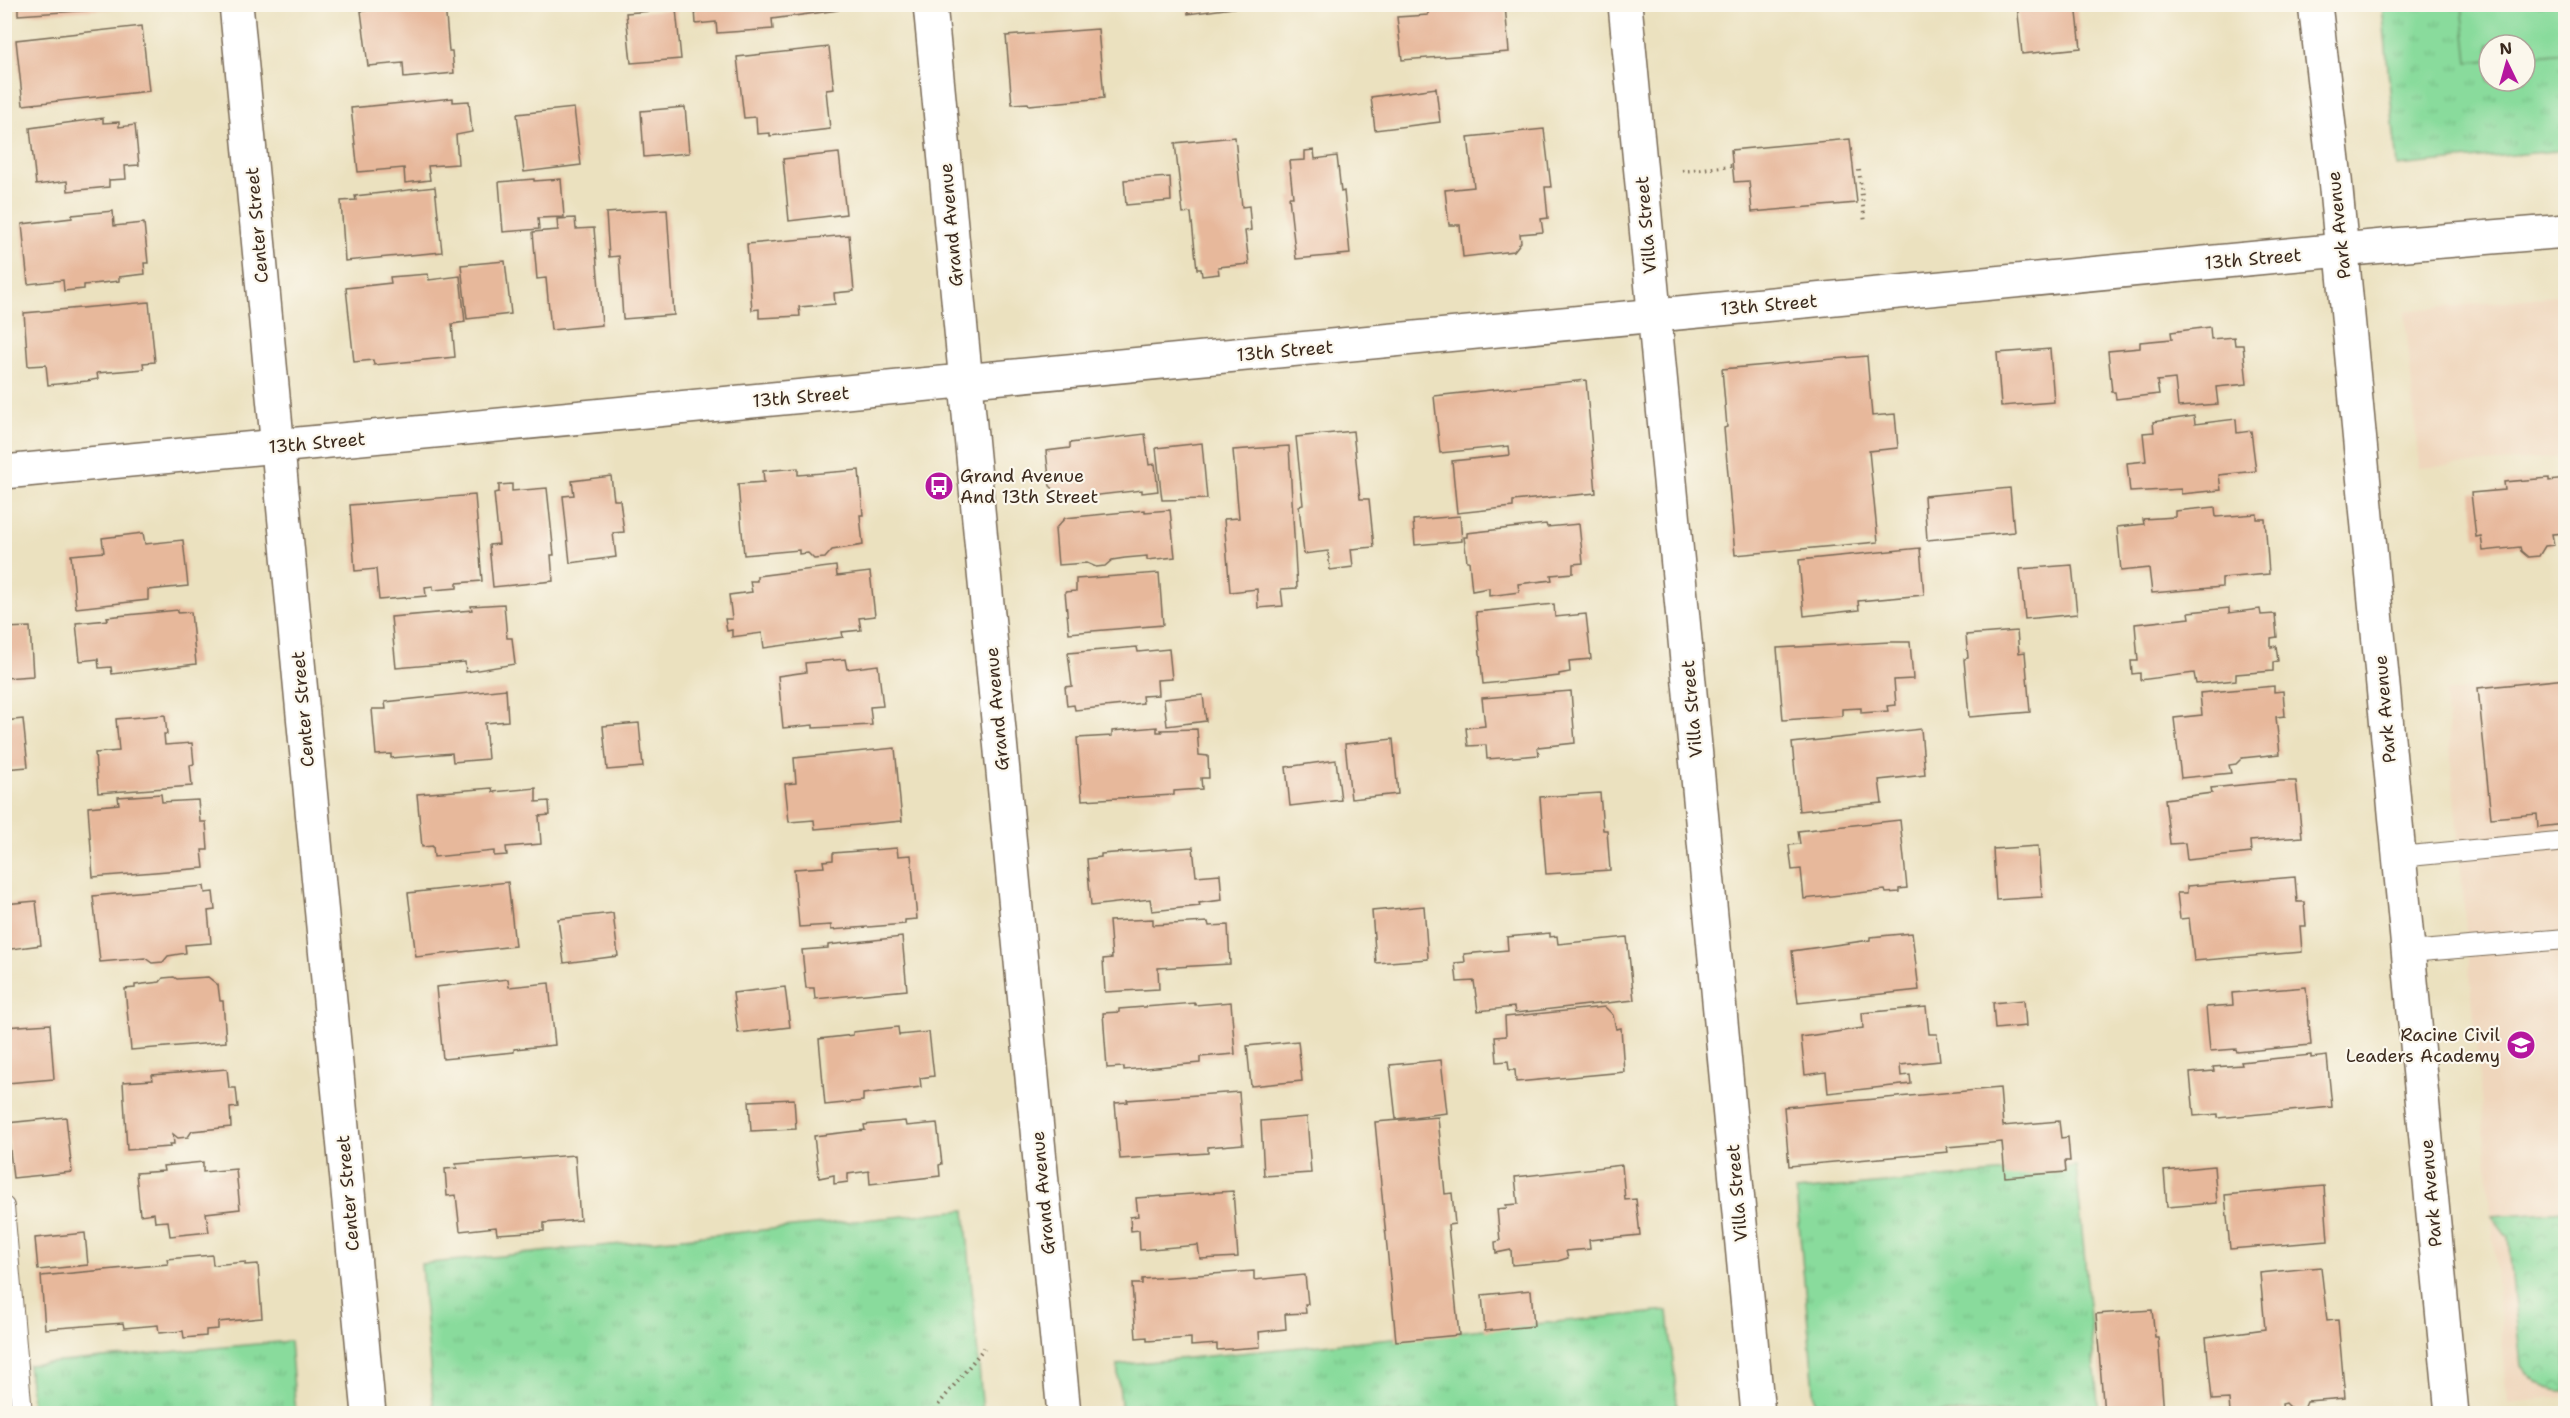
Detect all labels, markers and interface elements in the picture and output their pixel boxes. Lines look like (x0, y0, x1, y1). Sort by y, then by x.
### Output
north arrow (2477, 33, 2537, 93)
text: N (2499, 38, 2513, 60)
street label: Grand Avenue (934, 162, 968, 288)
street label: Center Street (240, 166, 274, 284)
street label: Park Avenue (2321, 170, 2357, 280)
street label: Villa Street (1630, 175, 1662, 275)
street label: 13th Street (2204, 243, 2302, 275)
street label: 13th Street (1720, 289, 1818, 321)
street label: 13th Street (1236, 335, 1334, 367)
street label: 13th Street (752, 381, 850, 413)
street label: 13th Street (268, 427, 366, 459)
place label: Grand Avenue And 13th Street (960, 464, 1099, 509)
bus stop icon: Grand Avenue And 13th Street (923, 470, 955, 502)
street label: Grand Avenue (980, 646, 1014, 772)
street label: Center Street (286, 650, 320, 768)
street label: Park Avenue (2368, 654, 2402, 764)
street label: Villa Street (1676, 659, 1708, 759)
place label: Racine Civil Leaders Academy (2346, 1023, 2501, 1068)
school or university icon: Racine Civil Leaders Academy (2505, 1029, 2537, 1061)
street label: Grand Avenue (1026, 1130, 1060, 1256)
street label: Center Street (331, 1134, 365, 1252)
street label: Park Avenue (2414, 1138, 2448, 1248)
street label: Villa Street (1721, 1143, 1753, 1243)

